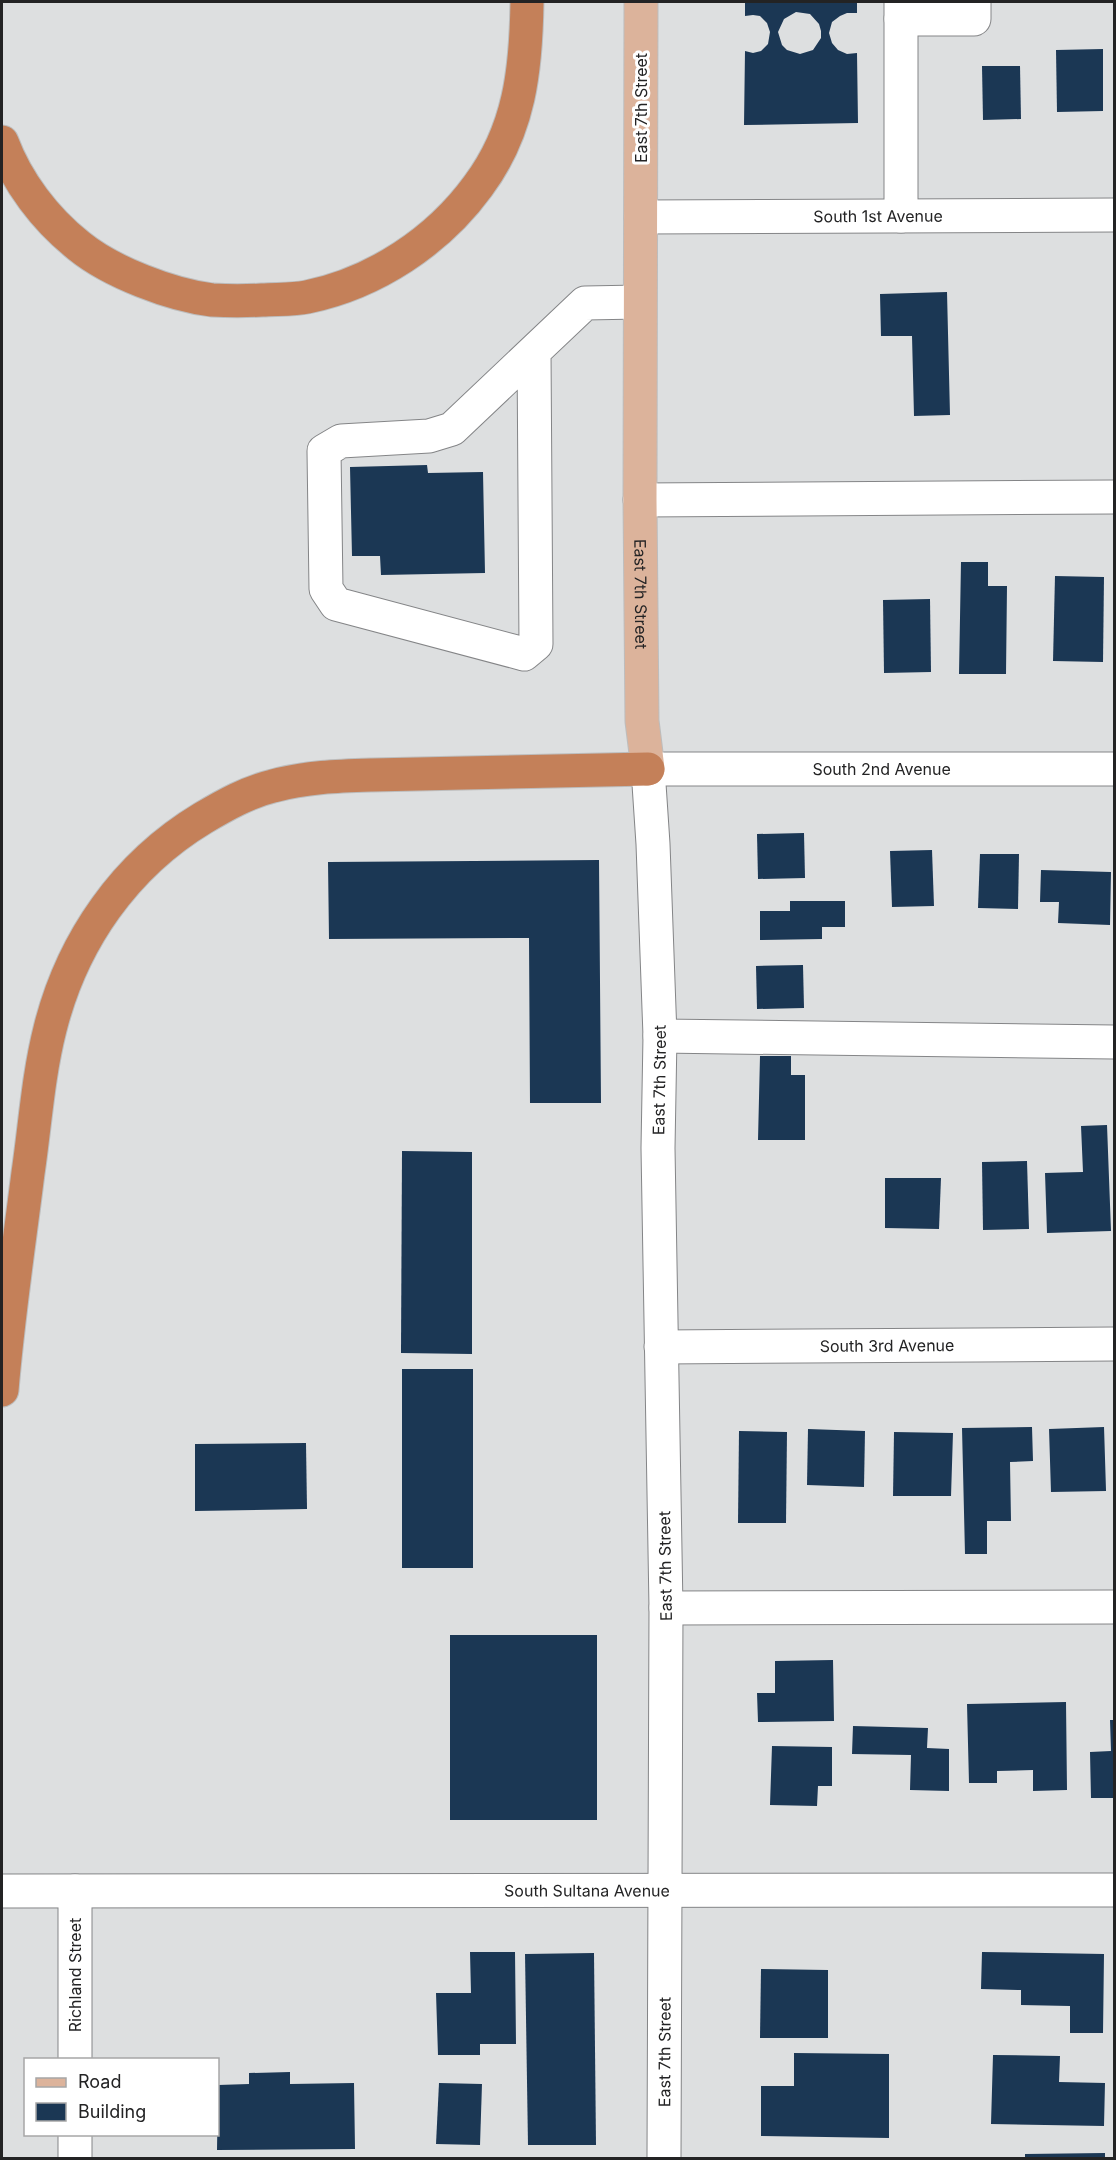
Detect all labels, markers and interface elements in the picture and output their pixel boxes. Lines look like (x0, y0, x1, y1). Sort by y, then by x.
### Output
street label: East 7th Street (631, 53, 651, 163)
street label: South 1st Avenue (813, 206, 943, 226)
street label: East 7th Street (630, 539, 651, 649)
street label: South 2nd Avenue (812, 759, 951, 779)
street label: East 7th Street (648, 1025, 670, 1135)
street label: South 3rd Avenue (820, 1335, 954, 1356)
street label: East 7th Street (654, 1511, 676, 1621)
street label: South Sultana Avenue (504, 1880, 670, 1901)
street label: Richland Street (65, 1918, 85, 2032)
street label: East 7th Street (654, 1997, 675, 2107)
legend (24, 2058, 219, 2136)
text: Road (78, 2071, 121, 2092)
text: Building (78, 2101, 146, 2122)

